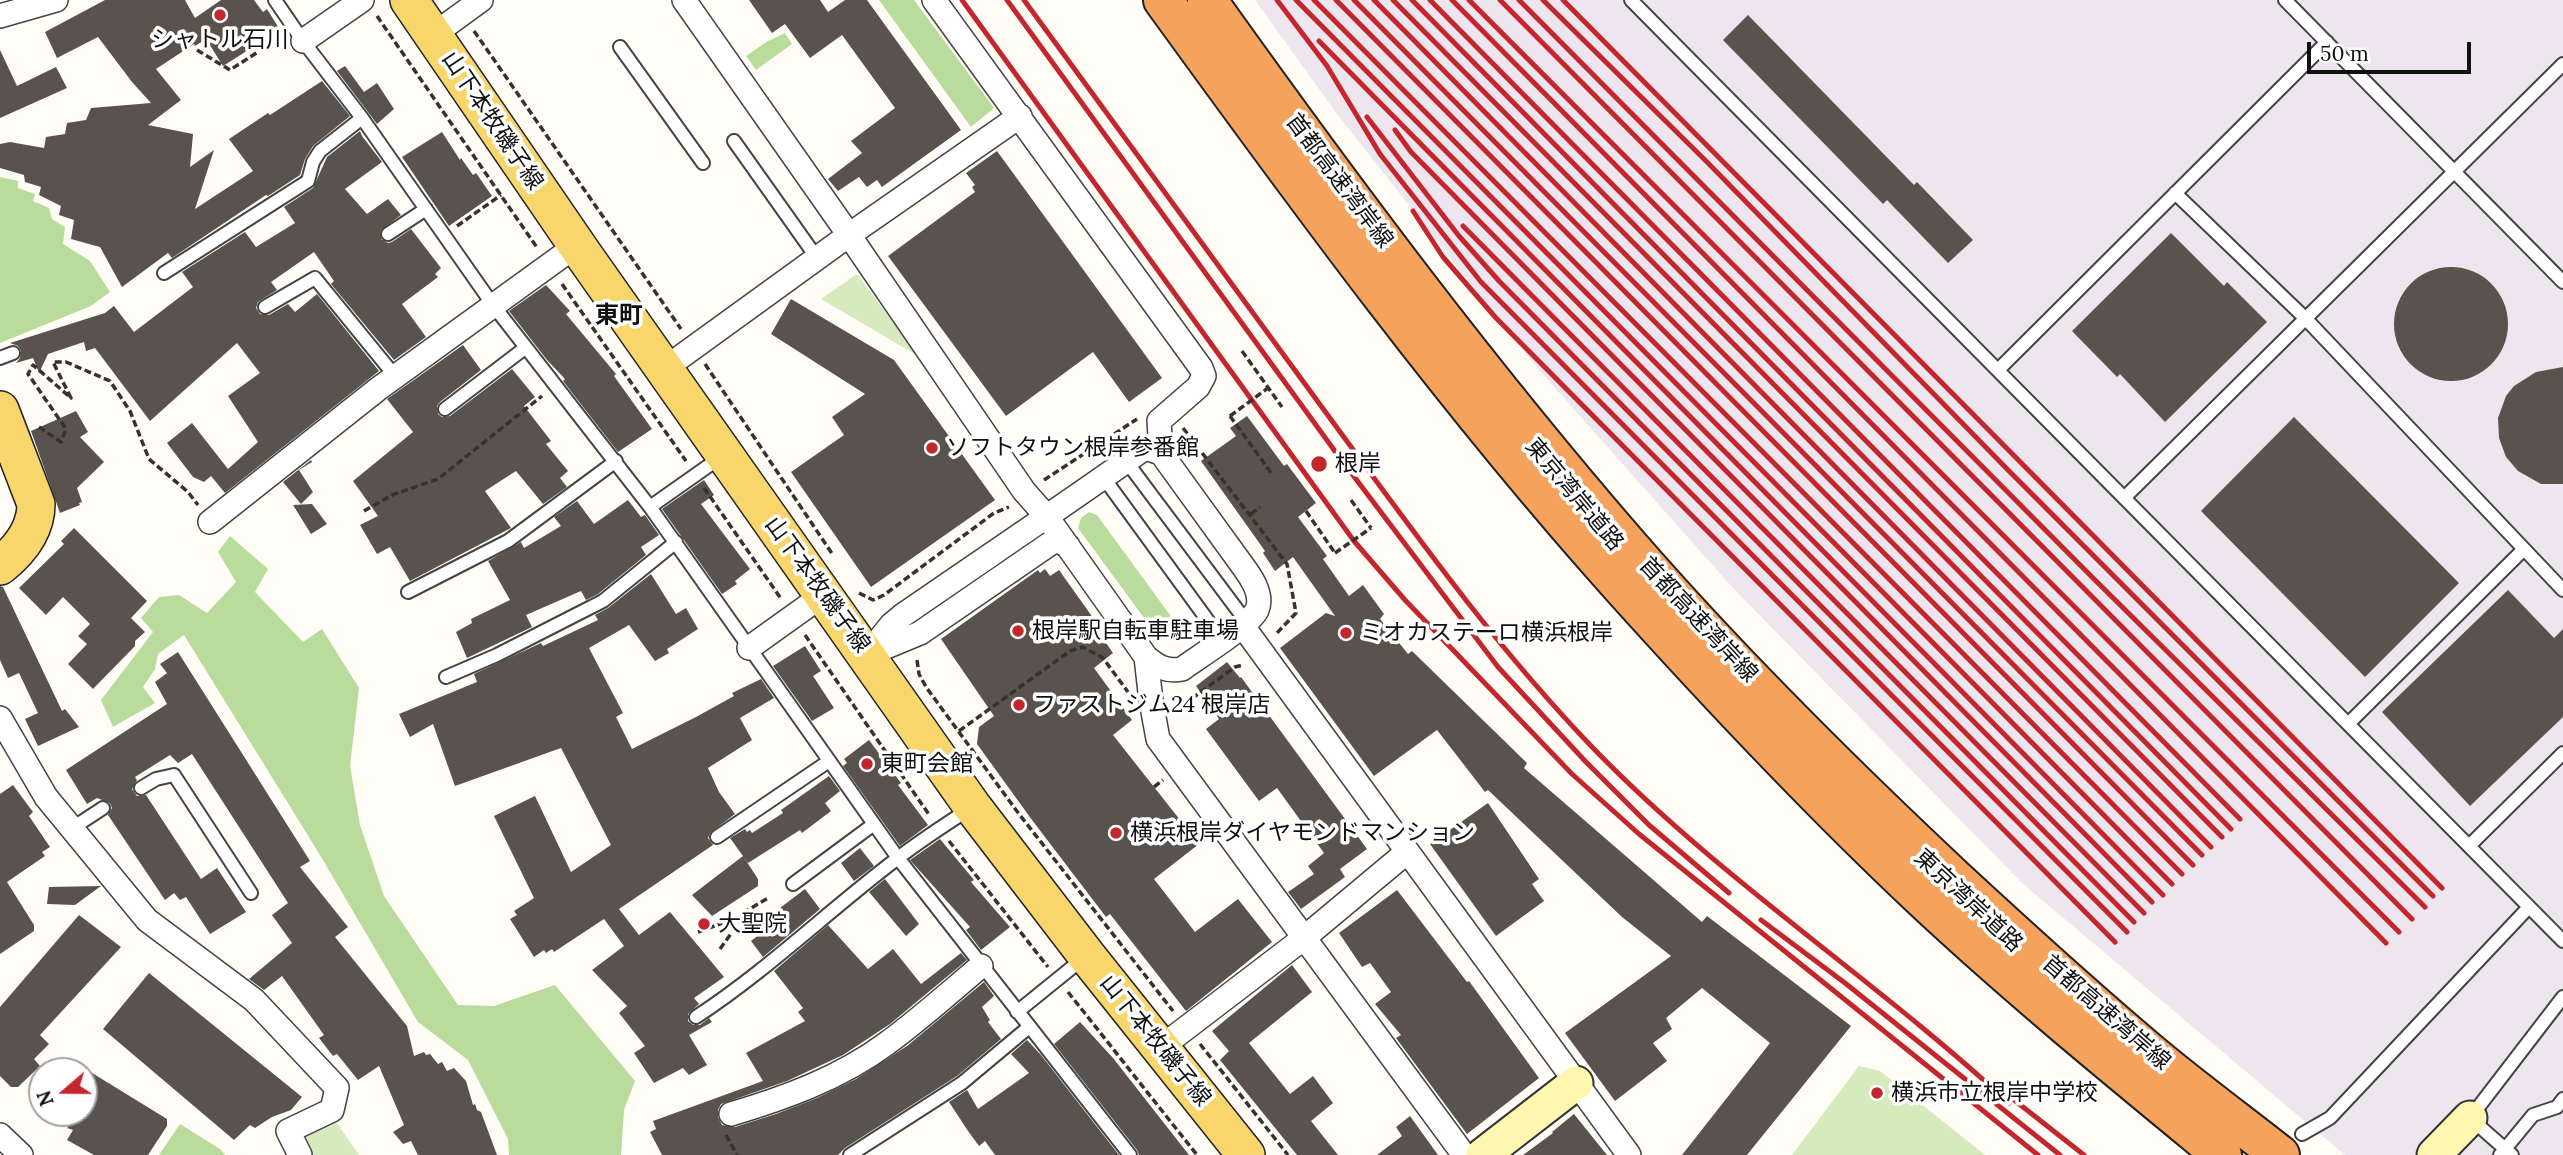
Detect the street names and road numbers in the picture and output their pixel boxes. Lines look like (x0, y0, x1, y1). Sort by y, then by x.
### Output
street label: 山下本牧磯子線 (436, 47, 548, 195)
street label: 首都高速湾岸線 (1280, 108, 1398, 254)
street label: 東京湾岸道路 (1519, 433, 1629, 557)
street label: 山下本牧磯子線 (759, 512, 875, 658)
street label: 首都高速湾岸線 (1633, 552, 1763, 688)
street label: 東京湾岸道路 (1908, 844, 2028, 958)
street label: 首都高速湾岸線 (2036, 950, 2176, 1076)
street label: 山下本牧磯子線 (1094, 970, 1216, 1112)

